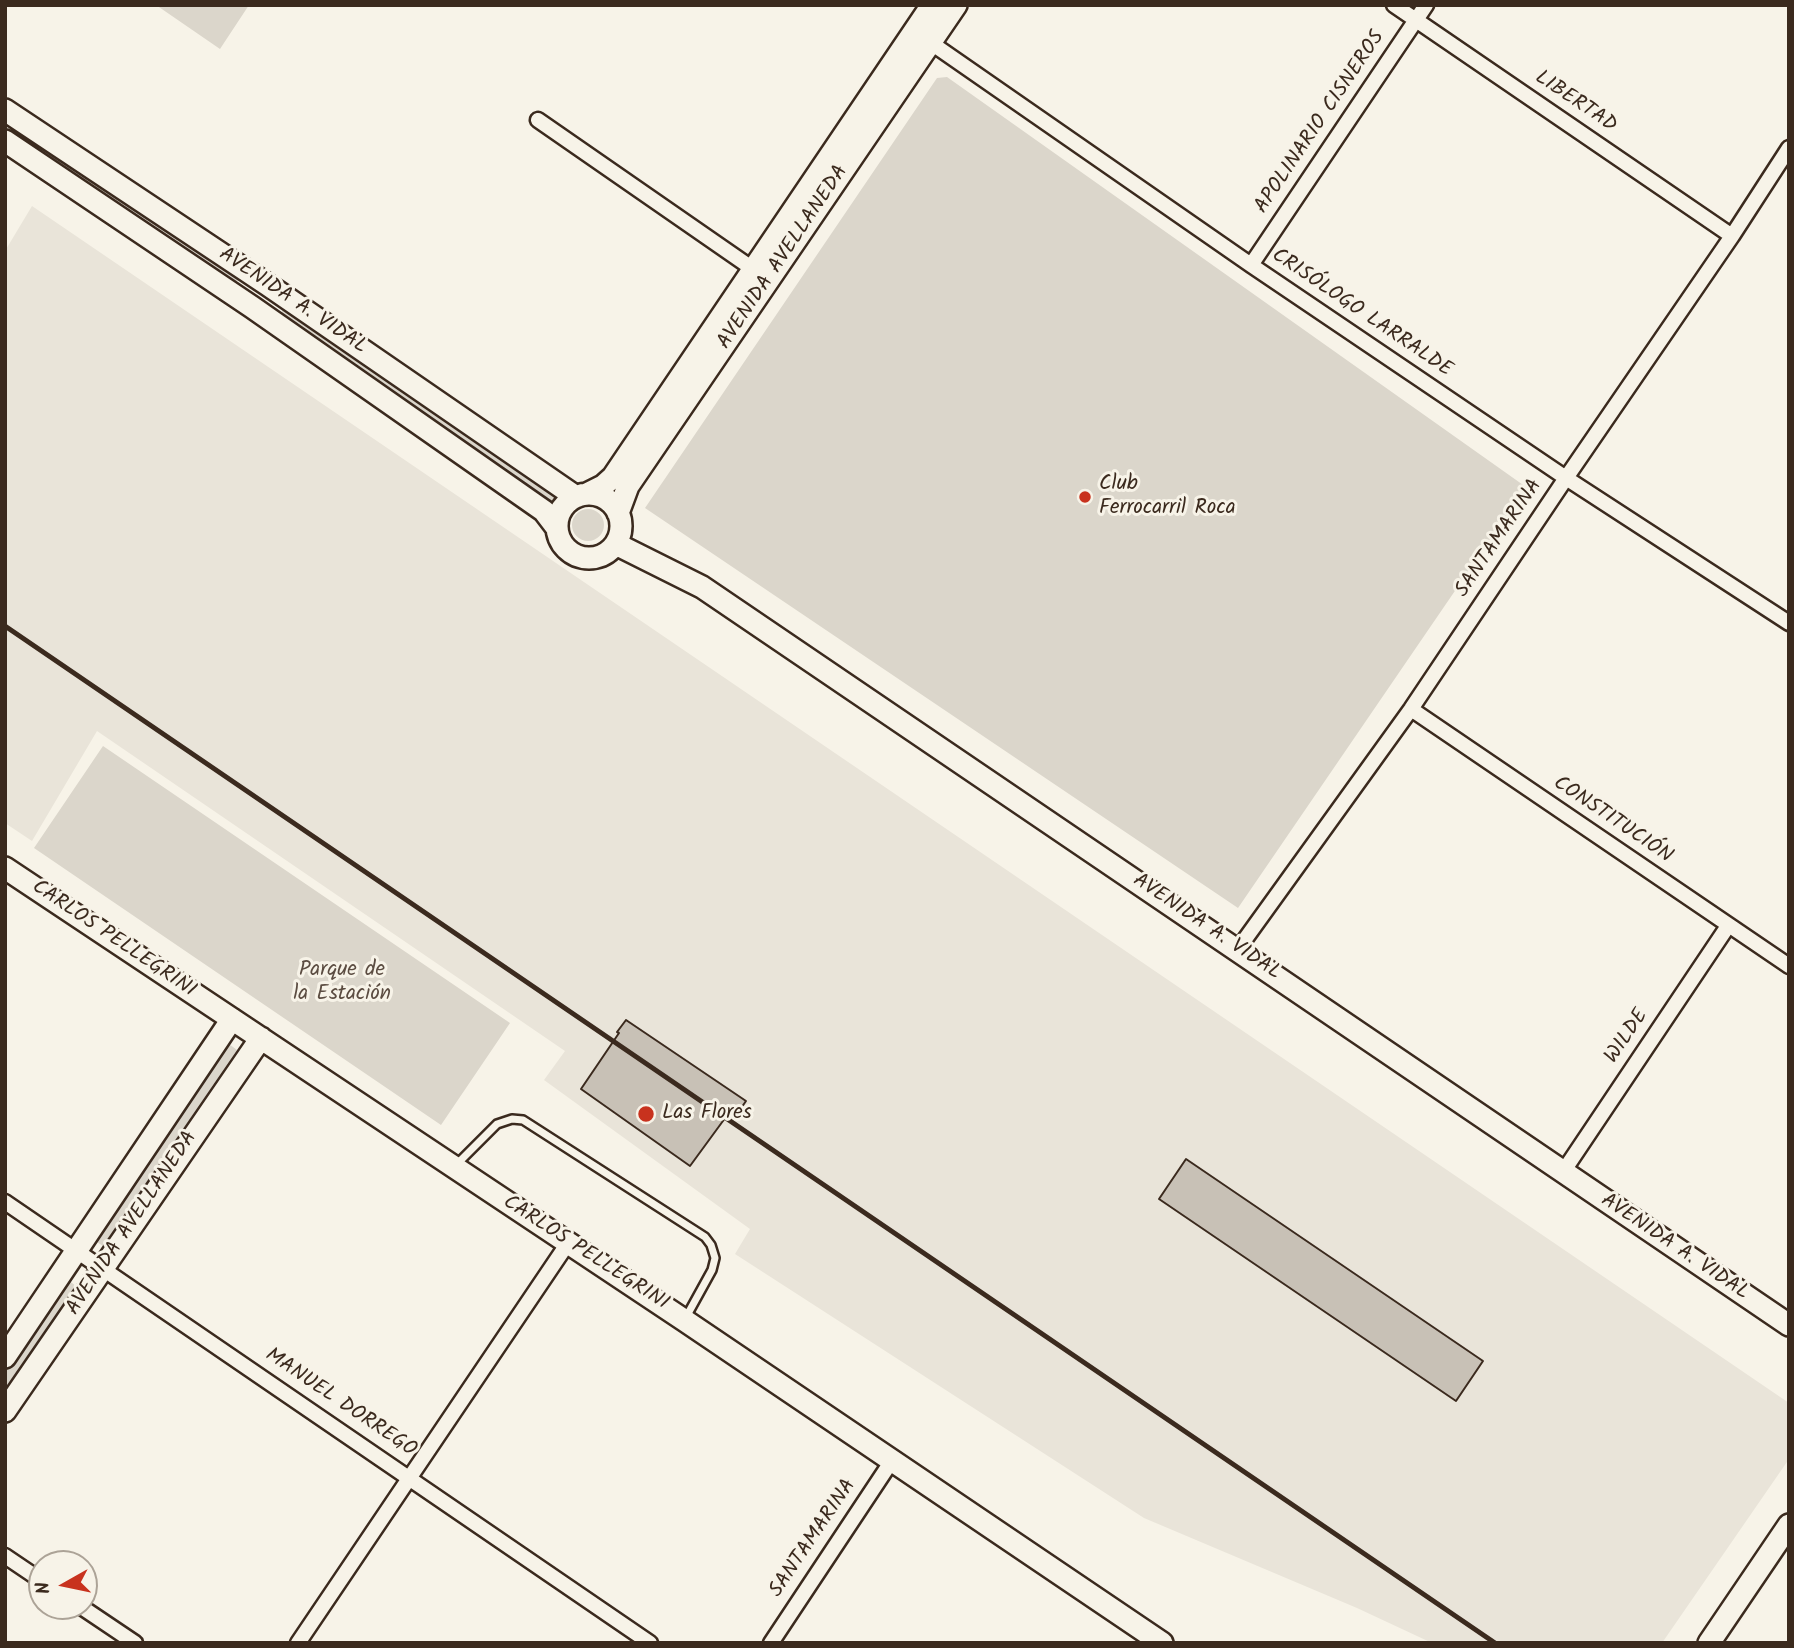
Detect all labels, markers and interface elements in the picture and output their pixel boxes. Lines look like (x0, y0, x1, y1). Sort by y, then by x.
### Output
street label: APOLINARIO CISNEROS (1250, 27, 1392, 219)
street label: LIBERTAD (1529, 66, 1621, 140)
street label: AVENIDA AVELLANEDA (713, 161, 855, 355)
street label: AVENIDA A. VIDAL (213, 243, 371, 361)
street label: CRISÓLOGO LARRALDE (1266, 244, 1456, 384)
place label: Club Ferrocarril Roca (1099, 472, 1235, 522)
street label: SANTAMARINA (1451, 475, 1549, 603)
marker: Club Ferrocarril Roca (1077, 489, 1093, 505)
street label: CONSTITUCIÓN (1548, 772, 1676, 870)
street label: AVENIDA A. VIDAL (1127, 869, 1285, 987)
street label: CARLOS PELLEGRINI (26, 876, 200, 1004)
park label: Parque de la Estación (293, 958, 391, 1008)
street label: WILDE (1601, 1005, 1655, 1069)
place label: Las Flores (662, 1101, 752, 1127)
marker: Las Flores (636, 1104, 656, 1124)
street label: AVENIDA AVELLANEDA (62, 1127, 204, 1321)
street label: AVENIDA A. VIDAL (1595, 1189, 1753, 1307)
street label: CARLOS PELLEGRINI (497, 1191, 673, 1317)
street label: MANUEL DORREGO (259, 1344, 421, 1464)
street label: SANTAMARINA (765, 1475, 863, 1603)
north arrow (28, 1550, 98, 1620)
text: N (28, 1580, 60, 1596)

